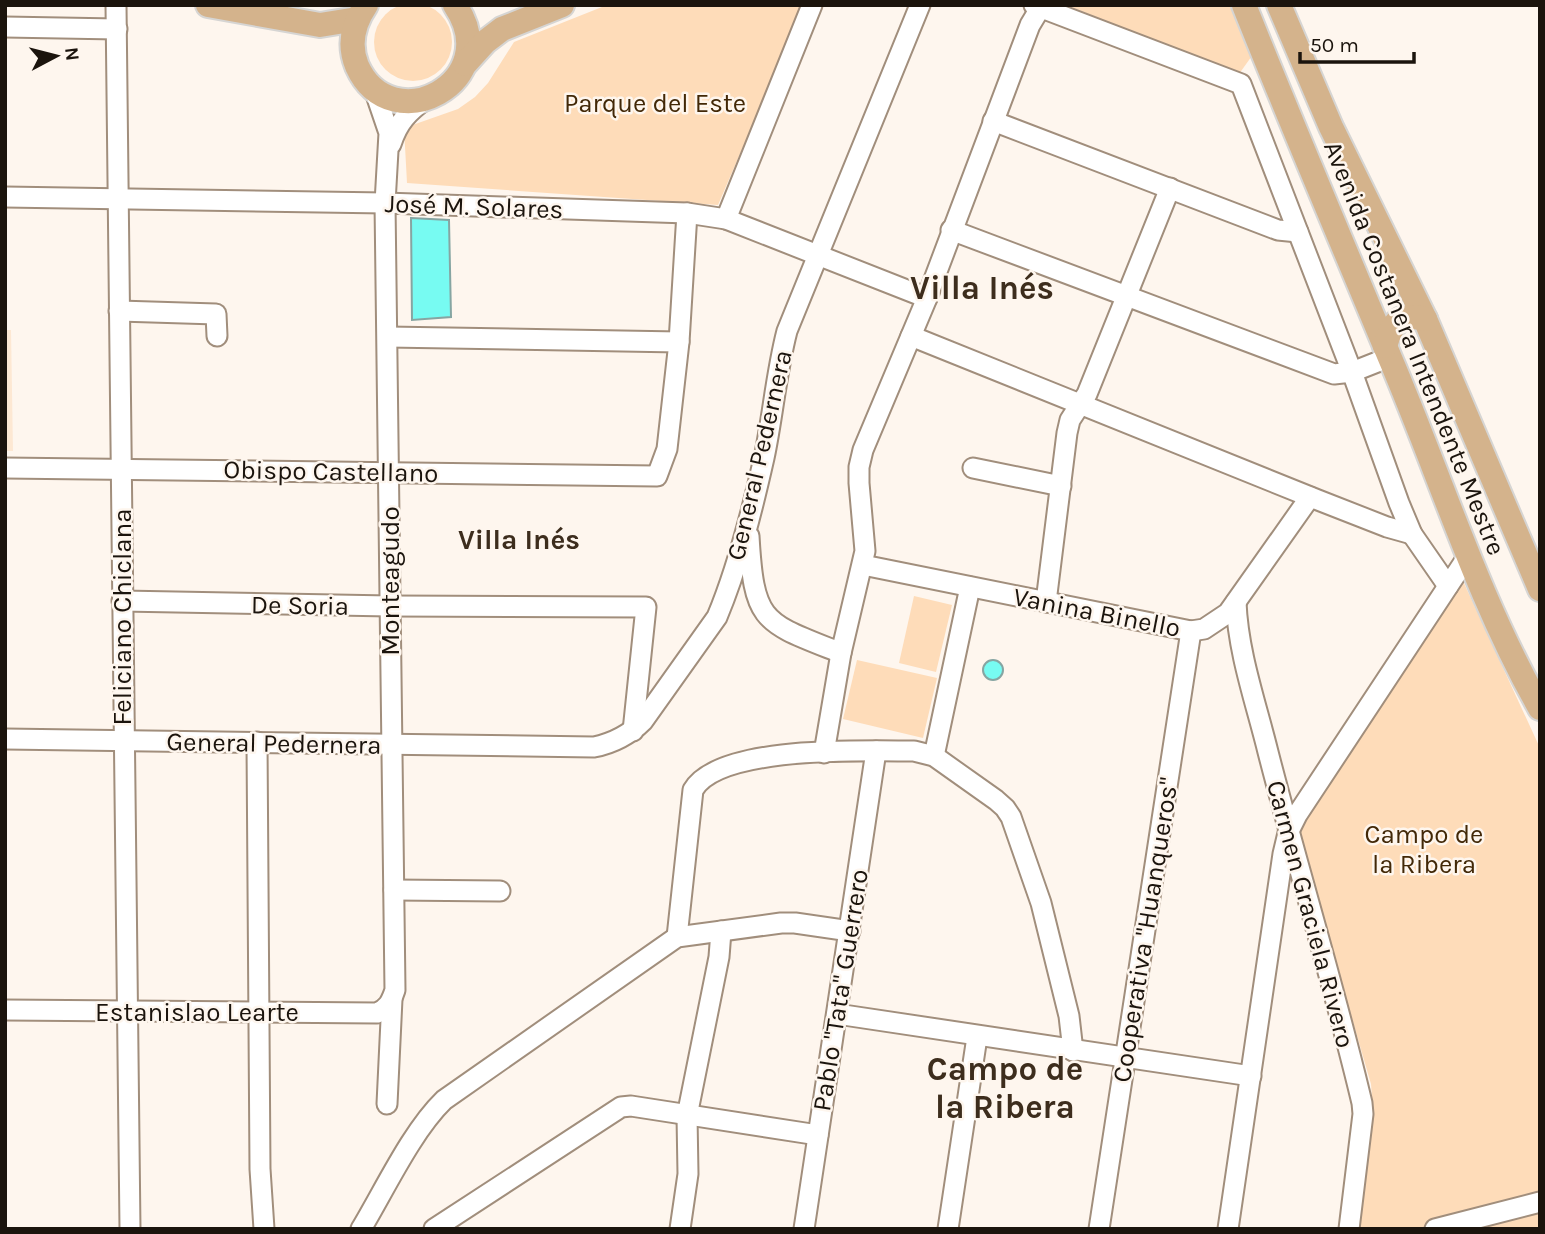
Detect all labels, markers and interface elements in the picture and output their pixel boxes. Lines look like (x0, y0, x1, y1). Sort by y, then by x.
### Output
north arrow (21, 21, 91, 91)
scale bar (1300, 21, 1414, 65)
text: 50 m (1310, 33, 1359, 57)
text: N (60, 46, 84, 62)
park label: Parque del Este (564, 88, 746, 119)
street label: Avenida Costanera Intendente Mestre (1317, 137, 1512, 560)
street label: José M. Solares (384, 188, 564, 225)
district label: Villa Inés (910, 269, 1054, 307)
street label: General Pedernera (720, 347, 799, 563)
street label: Obispo Castellano (223, 454, 439, 489)
street label: Monteagudo (375, 506, 406, 656)
street label: Feliciano Chiclana (107, 508, 138, 726)
district label: Villa Inés (458, 523, 580, 556)
street label: Vanina Binello (1011, 581, 1183, 644)
street label: De Soria (251, 589, 349, 622)
street label: General Pedernera (166, 726, 382, 761)
street label: Cooperativa "Huanqueros" (1106, 775, 1185, 1085)
street label: Carmen Graciela Rivero (1260, 777, 1361, 1051)
park label: Campo de la Ribera (1365, 819, 1483, 880)
street label: Pablo "Tata" Guerrero (806, 867, 875, 1113)
street label: Estanislao Learte (95, 997, 299, 1028)
district label: Campo de la Ribera (927, 1050, 1083, 1126)

